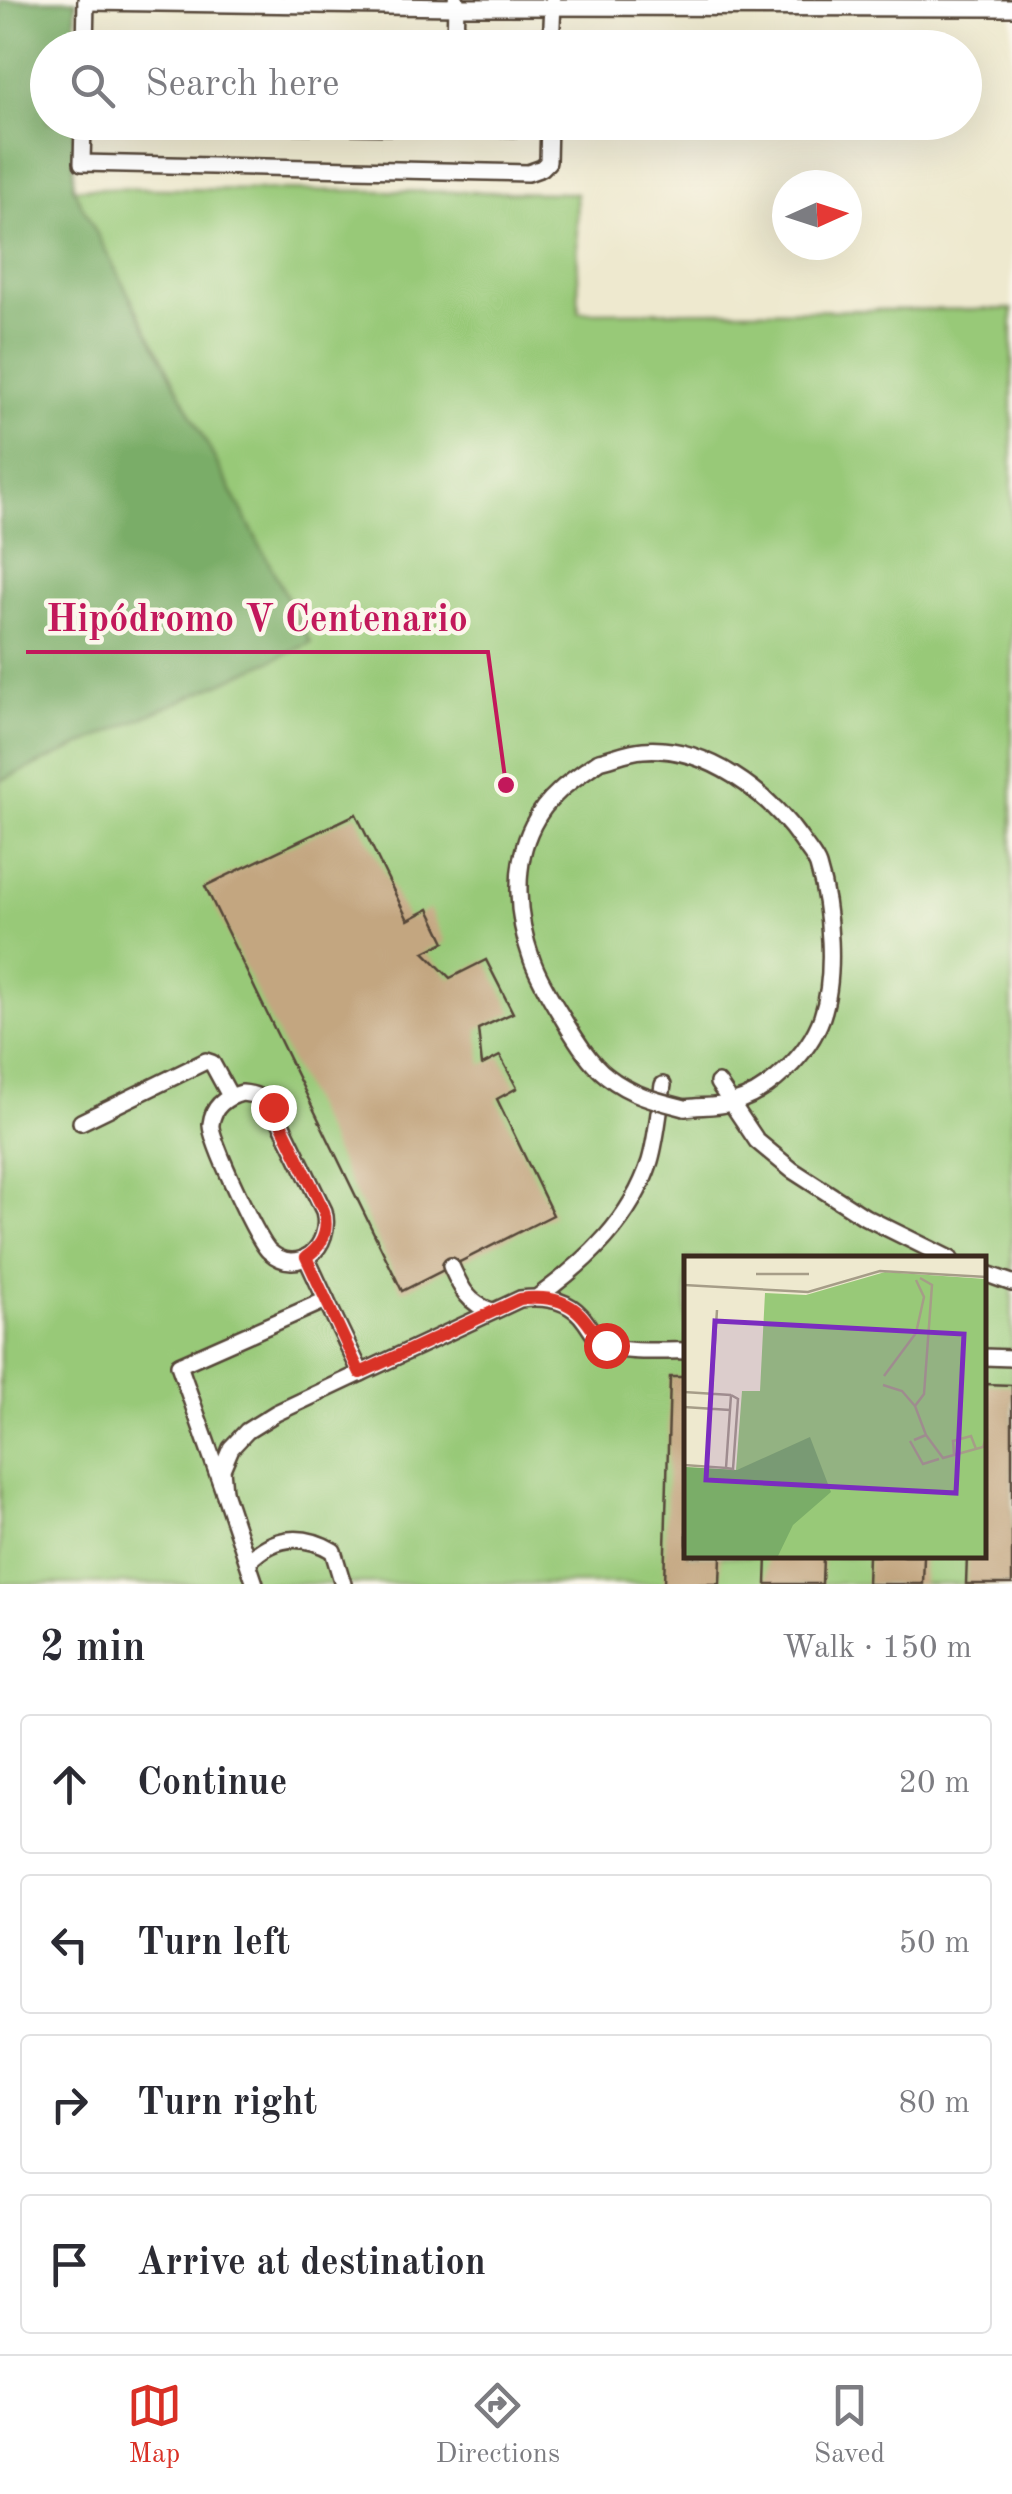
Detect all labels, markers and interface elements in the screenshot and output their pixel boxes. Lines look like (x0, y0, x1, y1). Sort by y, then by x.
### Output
search box (30, 30, 982, 140)
icon: search (65, 58, 120, 113)
text: Search here (145, 66, 340, 104)
north arrow (772, 170, 862, 260)
callout: Hipódromo V Centenario (26, 584, 488, 652)
text: Hipódromo V Centenario (46, 602, 468, 640)
route end (251, 1085, 297, 1131)
inset map (684, 1256, 987, 1559)
route start (584, 1323, 630, 1369)
text: 2 min (40, 1628, 146, 1670)
text: Walk · 150 m (782, 1633, 972, 1665)
icon: ahead (42, 1757, 97, 1812)
text: Continue (137, 1765, 287, 1803)
text: 20 m (899, 1768, 970, 1800)
icon: left (42, 1917, 97, 1972)
text: Turn left (137, 1925, 290, 1963)
text: 50 m (899, 1928, 970, 1960)
icon: right (42, 2077, 97, 2132)
text: Turn right (137, 2085, 317, 2123)
text: 80 m (899, 2088, 970, 2120)
icon: arrive (42, 2237, 97, 2292)
text: Arrive at destination (137, 2245, 486, 2283)
tab: Map (127, 2378, 182, 2473)
tab: Directions (436, 2378, 560, 2473)
tab: Saved (814, 2378, 885, 2473)

